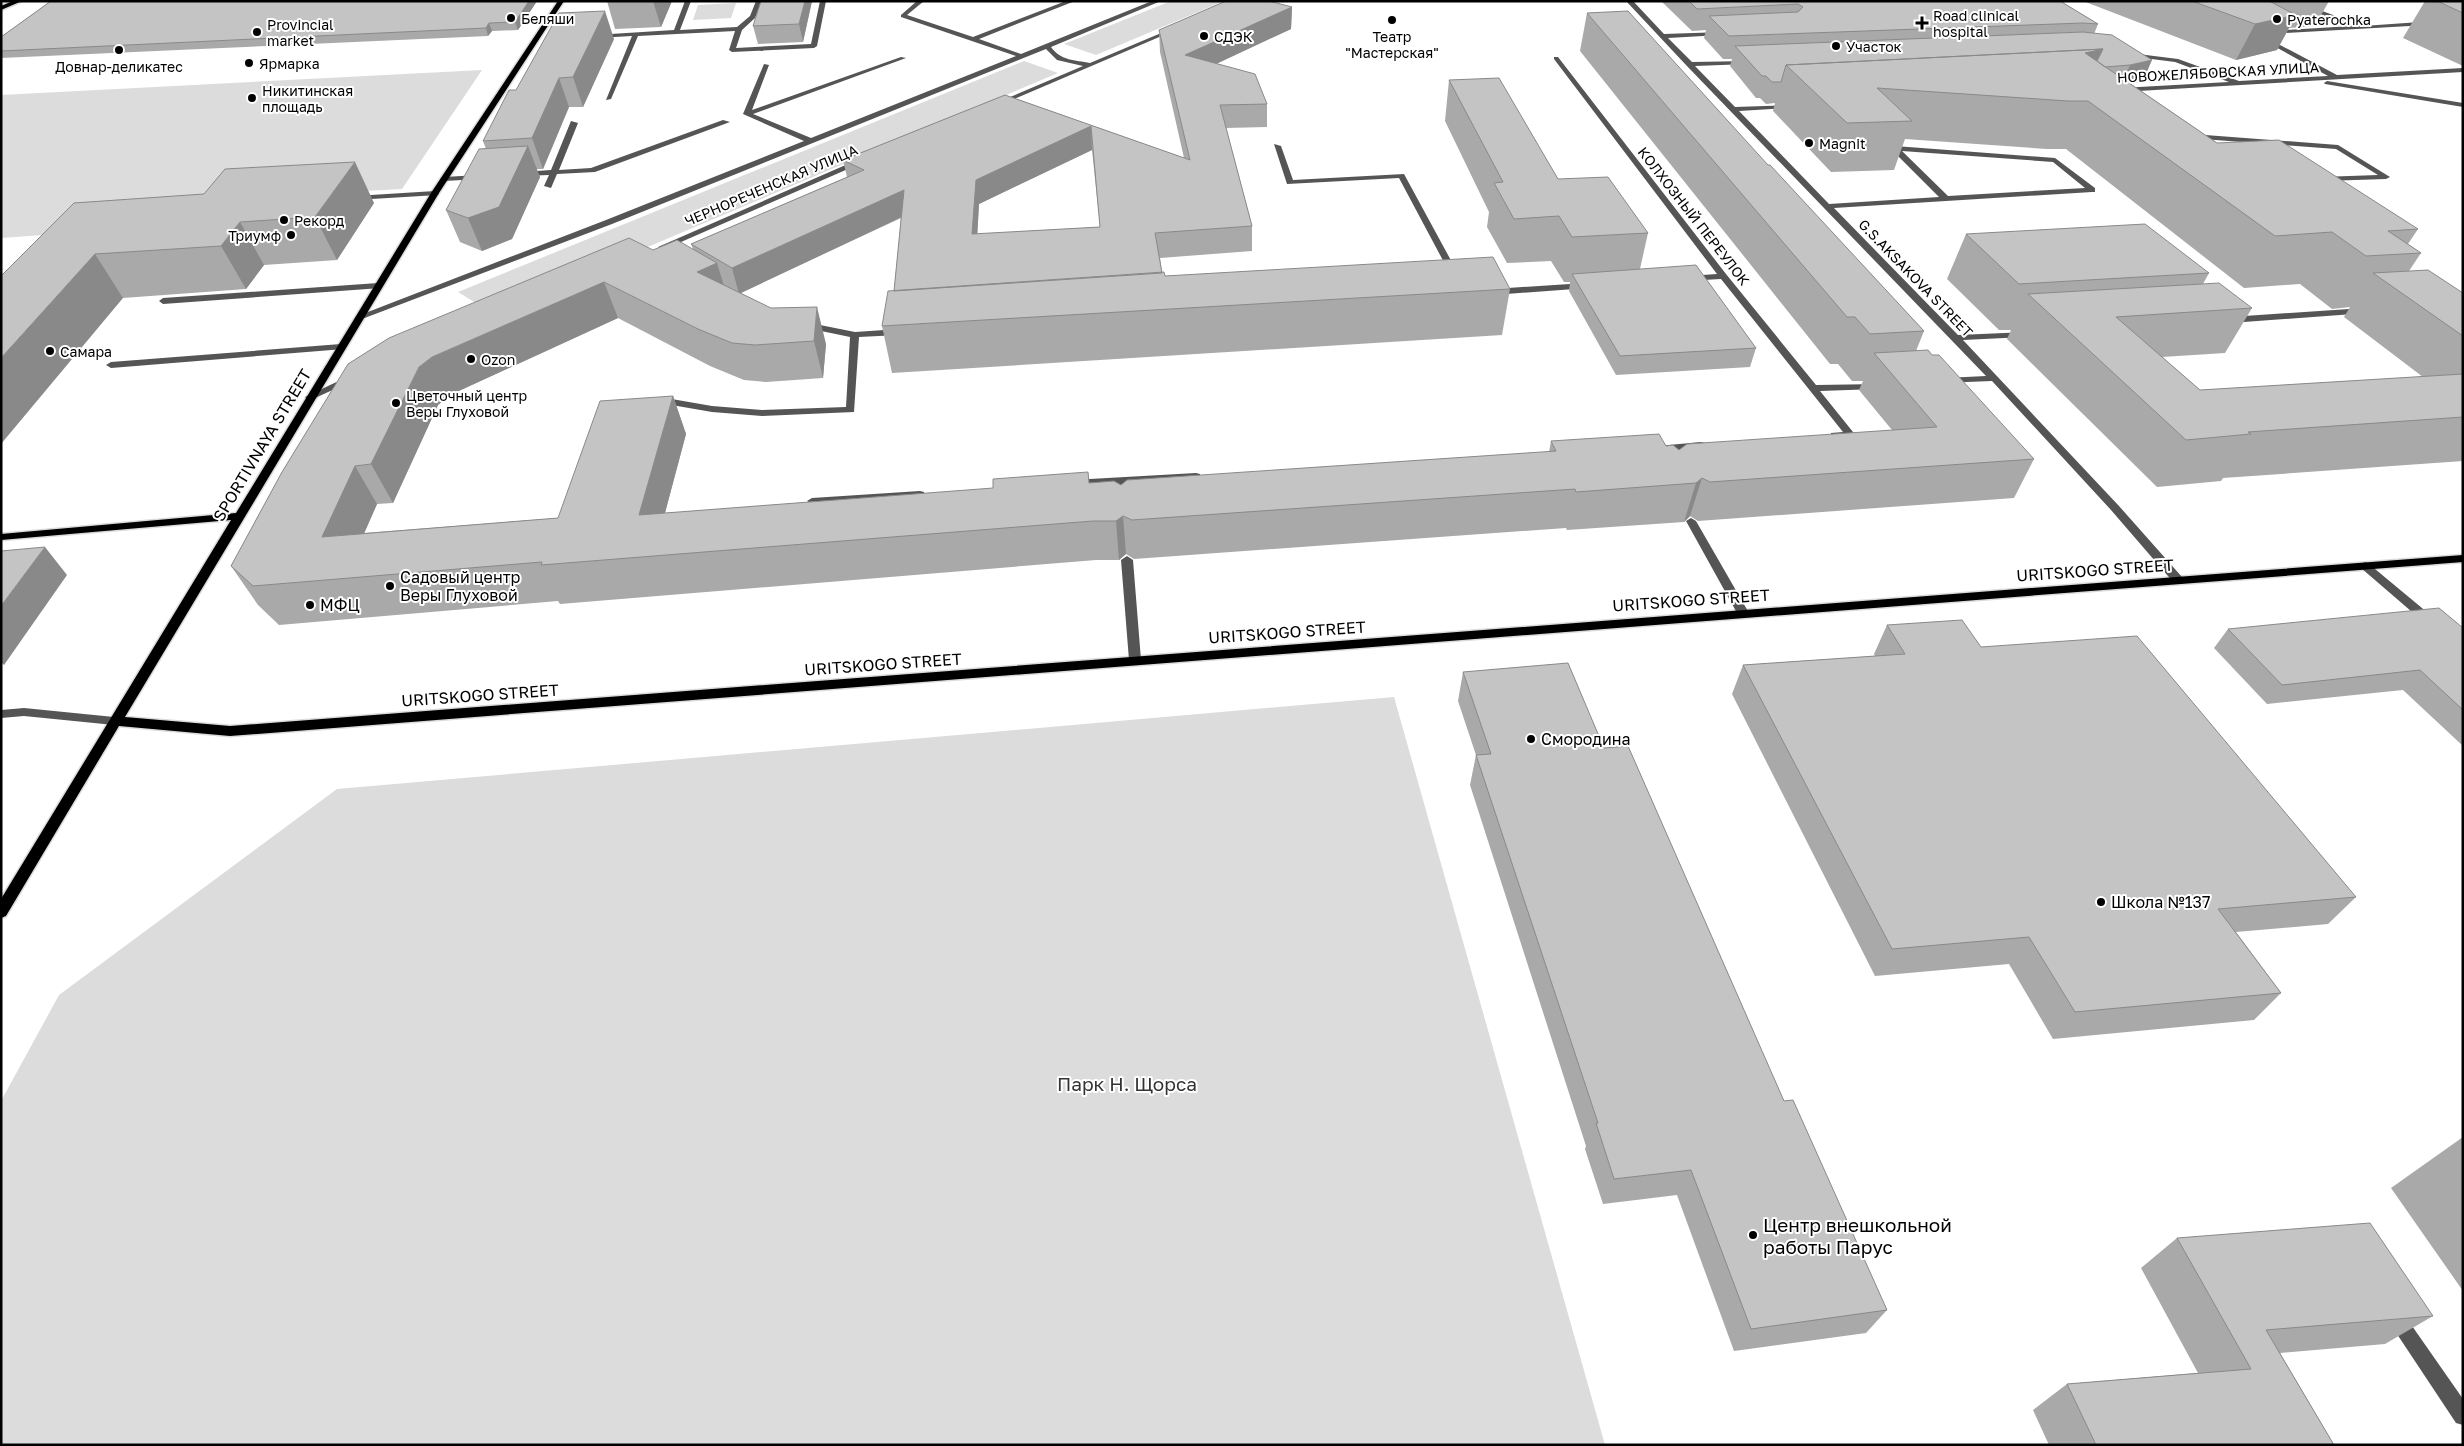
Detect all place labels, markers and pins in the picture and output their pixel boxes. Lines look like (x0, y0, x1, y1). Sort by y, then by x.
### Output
place label: Road clinical hospital (1933, 7, 2019, 40)
place label: Беляши (521, 10, 574, 27)
place label: Pyaterochka (2287, 11, 2371, 28)
marker: Беляши (505, 12, 517, 24)
marker: Pyaterochka (2271, 13, 2283, 25)
marker: Театр "Мастерская" (1386, 14, 1398, 26)
place label: Provincial market (267, 16, 334, 49)
marker: Road clinical hospital (1915, 16, 1929, 30)
marker: Provincial market (251, 26, 263, 38)
place label: СДЭК (1214, 28, 1253, 45)
place label: Театр "Мастерская" (1345, 28, 1439, 61)
marker: СДЭК (1198, 30, 1210, 42)
place label: Участок (1846, 38, 1902, 55)
marker: Участок (1830, 40, 1842, 52)
marker: Довнар-деликатес (113, 44, 125, 56)
place label: Ярмарка (259, 55, 320, 72)
marker: Ярмарка (243, 57, 255, 69)
place label: Довнар-деликатес (55, 58, 183, 75)
place label: Никитинская площадь (262, 82, 353, 115)
marker: Никитинская площадь (246, 92, 258, 104)
place label: Magnit (1819, 135, 1866, 152)
marker: Magnit (1803, 137, 1815, 149)
place label: Рекорд (294, 212, 345, 229)
marker: Рекорд (278, 214, 290, 226)
place label: Триумф (228, 227, 281, 244)
marker: Триумф (285, 229, 297, 241)
place label: Самара (60, 343, 112, 360)
marker: Самара (44, 345, 56, 357)
place label: Ozon (481, 351, 515, 368)
marker: Ozon (465, 353, 477, 365)
place label: Цветочный центр Веры Глуховой (406, 387, 527, 420)
marker: Цветочный центр Веры Глуховой (390, 397, 402, 409)
place label: Садовый центр Веры Глуховой (400, 567, 520, 605)
marker: Садовый центр Веры Глуховой (384, 580, 396, 592)
place label: МФЦ (320, 595, 360, 615)
marker: МФЦ (304, 599, 316, 611)
place label: Смородина (1541, 729, 1631, 749)
marker: Смородина (1525, 733, 1537, 745)
place label: Школа №137 (2111, 892, 2210, 912)
marker: Школа №137 (2095, 896, 2107, 908)
place label: Центр внешкольной работы Парус (1763, 1213, 1952, 1258)
marker: Центр внешкольной работы Парус (1747, 1229, 1759, 1241)

